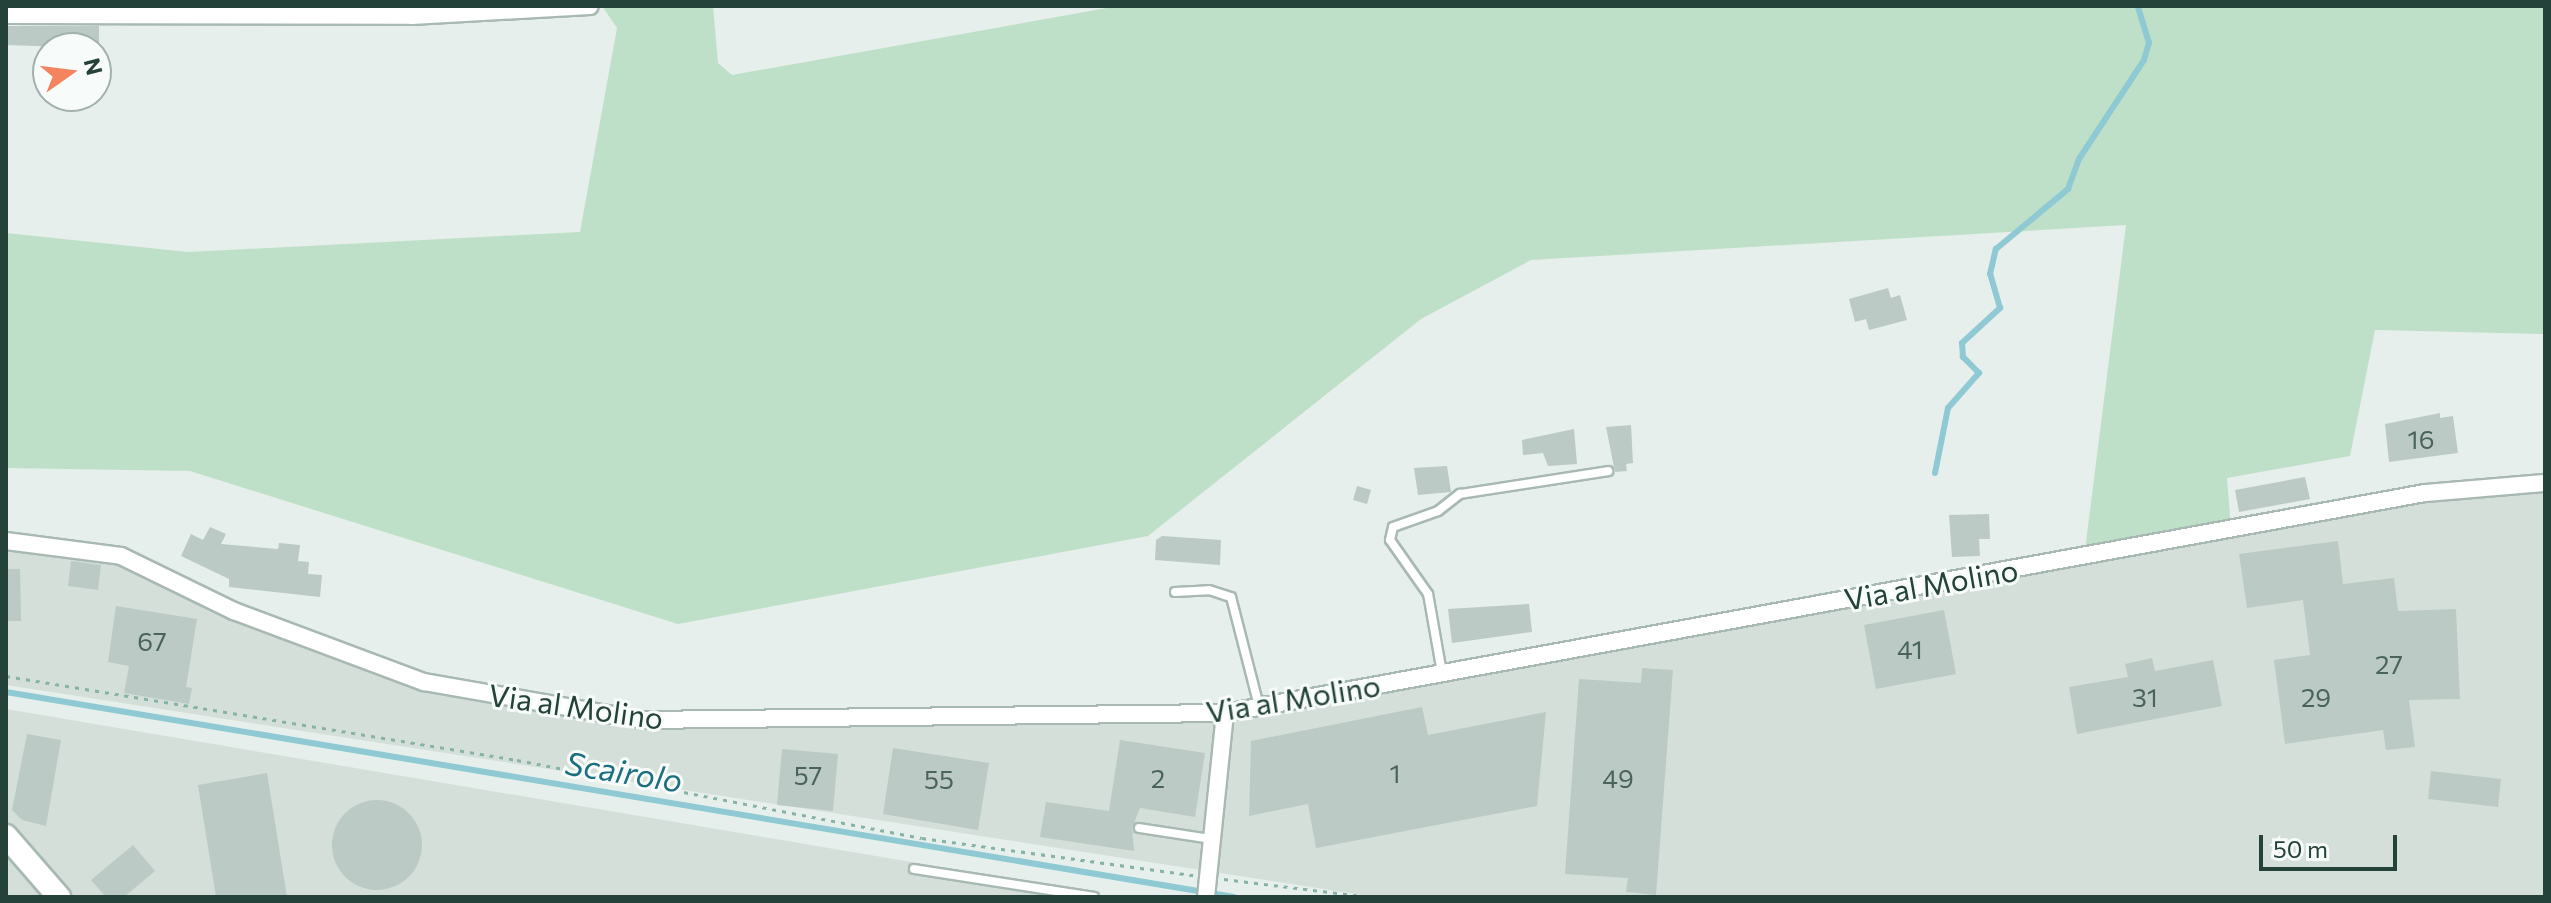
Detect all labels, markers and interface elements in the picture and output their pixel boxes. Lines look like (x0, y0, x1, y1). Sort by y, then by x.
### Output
north arrow (32, 32, 112, 112)
text: N (79, 55, 109, 78)
house number: 16 (2408, 423, 2434, 455)
street label: Via al Molino (1841, 551, 2021, 617)
house number: 67 (137, 625, 167, 657)
house number: 41 (1897, 633, 1923, 665)
house number: 27 (2375, 648, 2403, 680)
street label: Via al Molino (1203, 666, 1383, 730)
street label: Via al Molino (486, 676, 666, 736)
house number: 31 (2132, 681, 2158, 713)
house number: 29 (2301, 681, 2331, 713)
water label: Scairolo (563, 743, 685, 799)
house number: 1 (1389, 757, 1401, 789)
house number: 57 (794, 759, 822, 791)
house number: 2 (1151, 762, 1165, 794)
house number: 49 (1602, 762, 1634, 794)
house number: 55 (924, 763, 954, 795)
scale bar (2263, 819, 2401, 869)
text: 50 m (2273, 834, 2328, 863)

